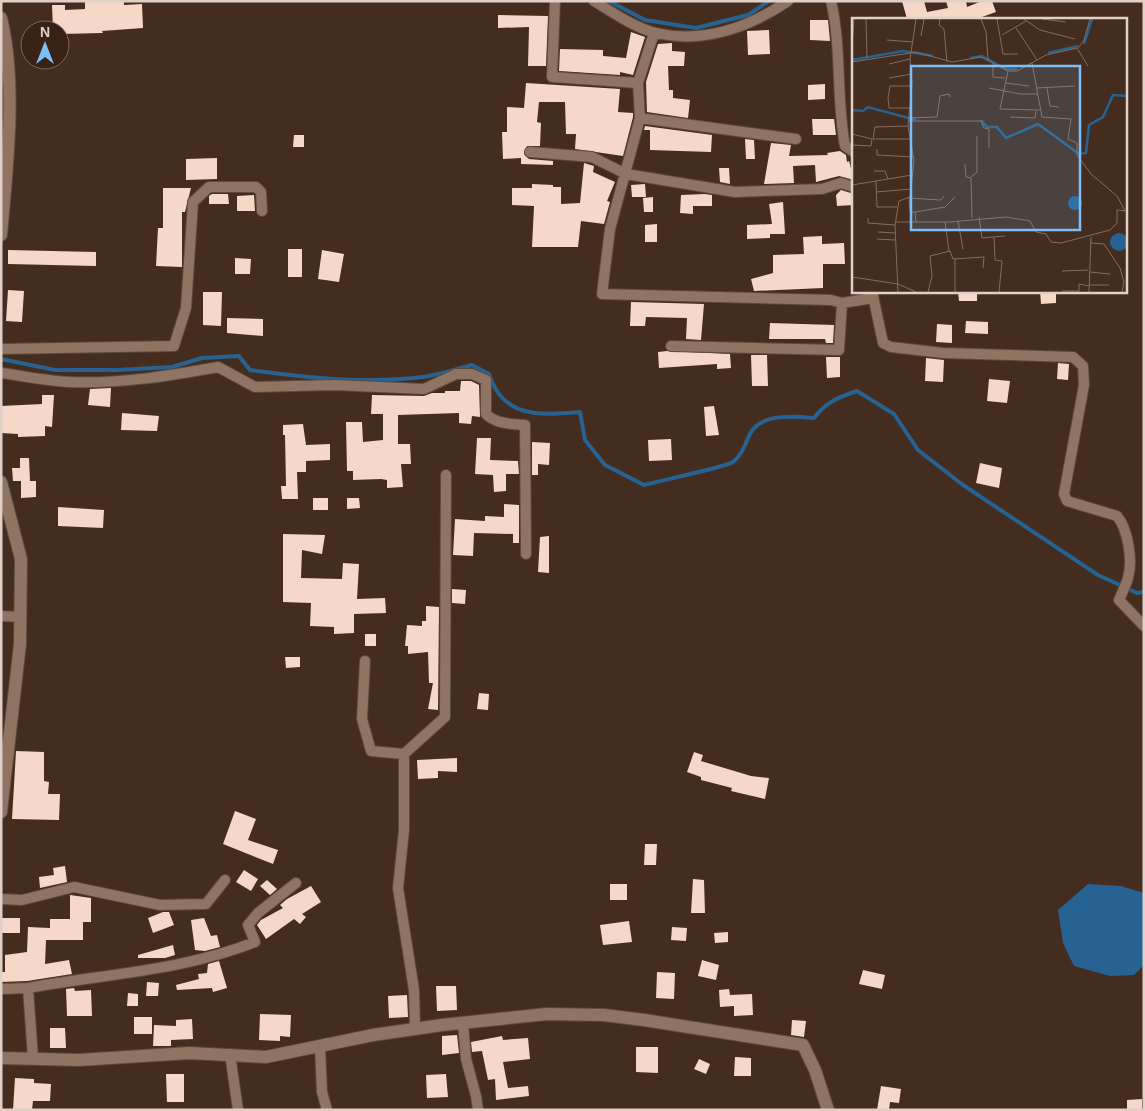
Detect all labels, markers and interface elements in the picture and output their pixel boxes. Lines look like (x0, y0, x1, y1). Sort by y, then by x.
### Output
inset map (852, 18, 1128, 292)
north arrow (20, 20, 70, 70)
text: N (40, 24, 50, 40)

